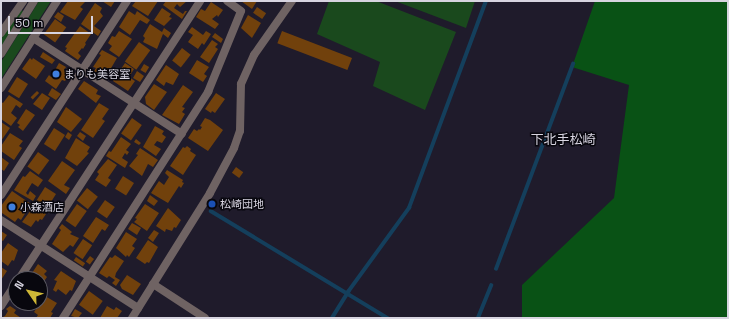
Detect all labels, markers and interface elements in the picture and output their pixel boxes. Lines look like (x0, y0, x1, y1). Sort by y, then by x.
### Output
scale bar (10, 8, 95, 34)
text: 50 m (15, 15, 43, 31)
place label: まりも美容室 (64, 67, 130, 81)
marker: まりも美容室 (51, 69, 61, 79)
district label: 下北手松崎 (531, 132, 595, 148)
place label: 松崎団地 (220, 197, 264, 211)
marker: 松崎団地 (207, 199, 217, 209)
place label: 小森酒店 (20, 200, 64, 214)
marker: 小森酒店 (7, 202, 17, 212)
north arrow (8, 271, 48, 311)
text: N (11, 278, 27, 292)

